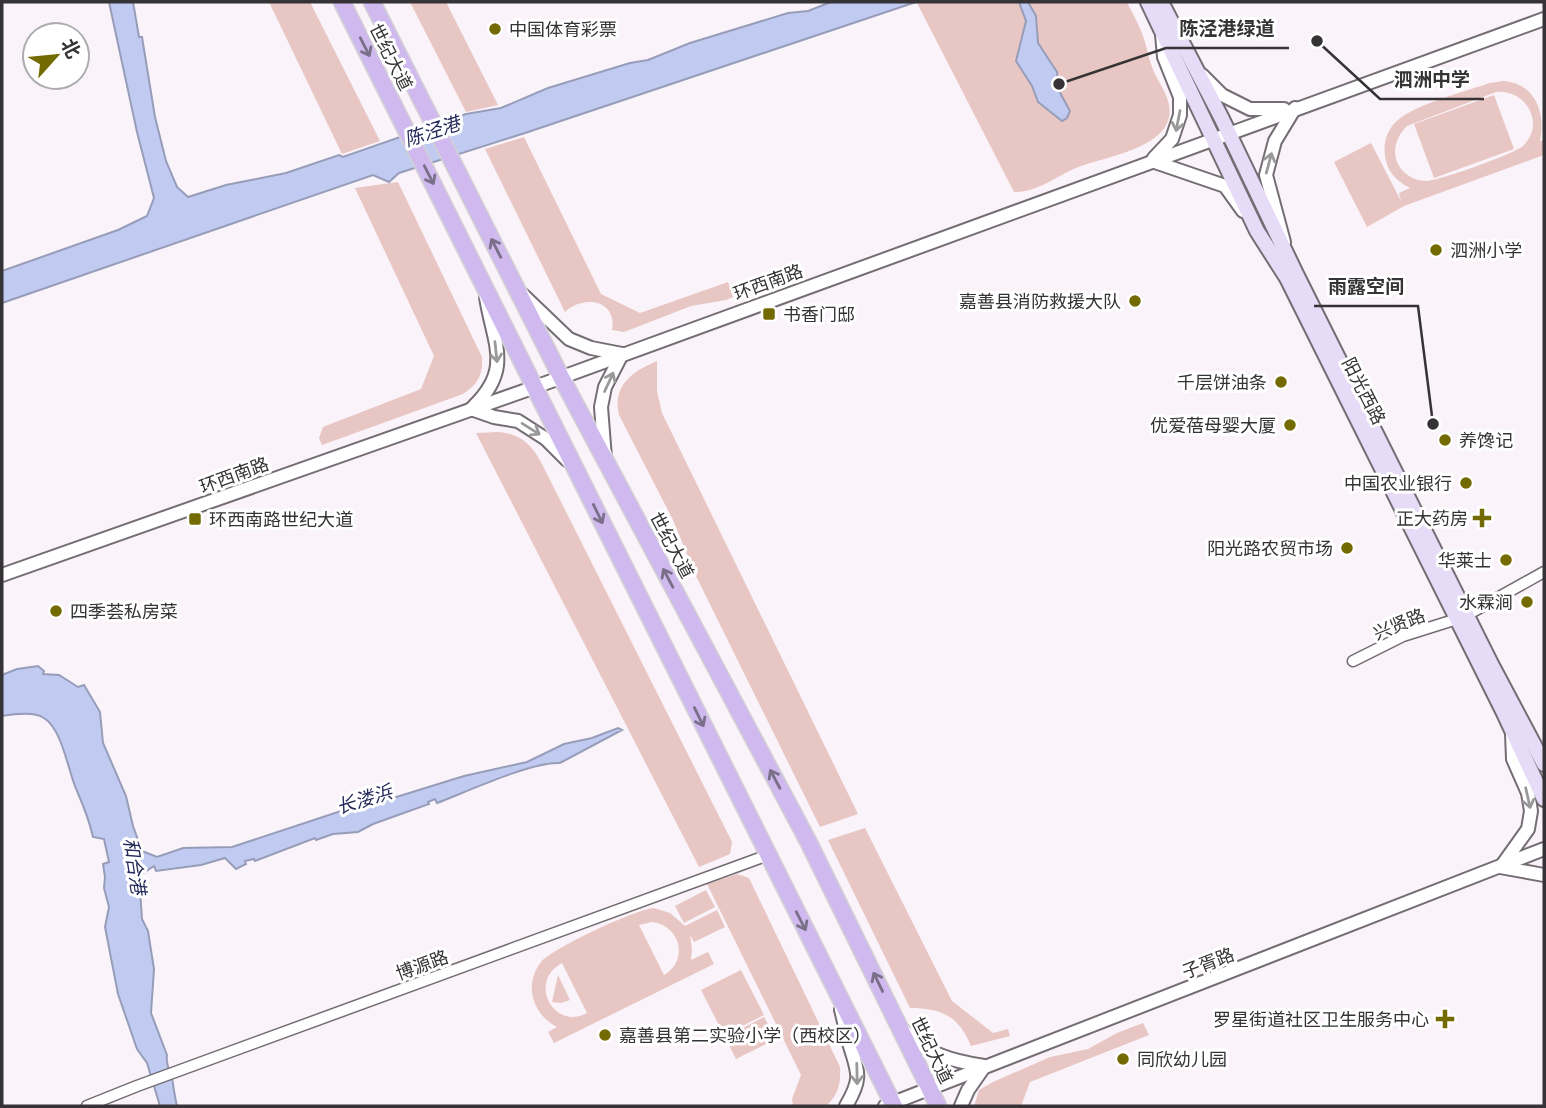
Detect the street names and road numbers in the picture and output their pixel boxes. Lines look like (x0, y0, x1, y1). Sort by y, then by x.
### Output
street label: 世纪大道 (364, 20, 418, 94)
street label: 环西南路 (730, 259, 806, 305)
street label: 阳光西路 (1337, 354, 1391, 428)
street label: 环西南路 (196, 452, 272, 498)
street label: 世纪大道 (645, 508, 699, 582)
street label: 兴贤路 (1370, 603, 1428, 645)
street label: 子胥路 (1179, 943, 1237, 983)
street label: 博源路 (393, 945, 451, 985)
street label: 世纪大道 (906, 1013, 958, 1087)

